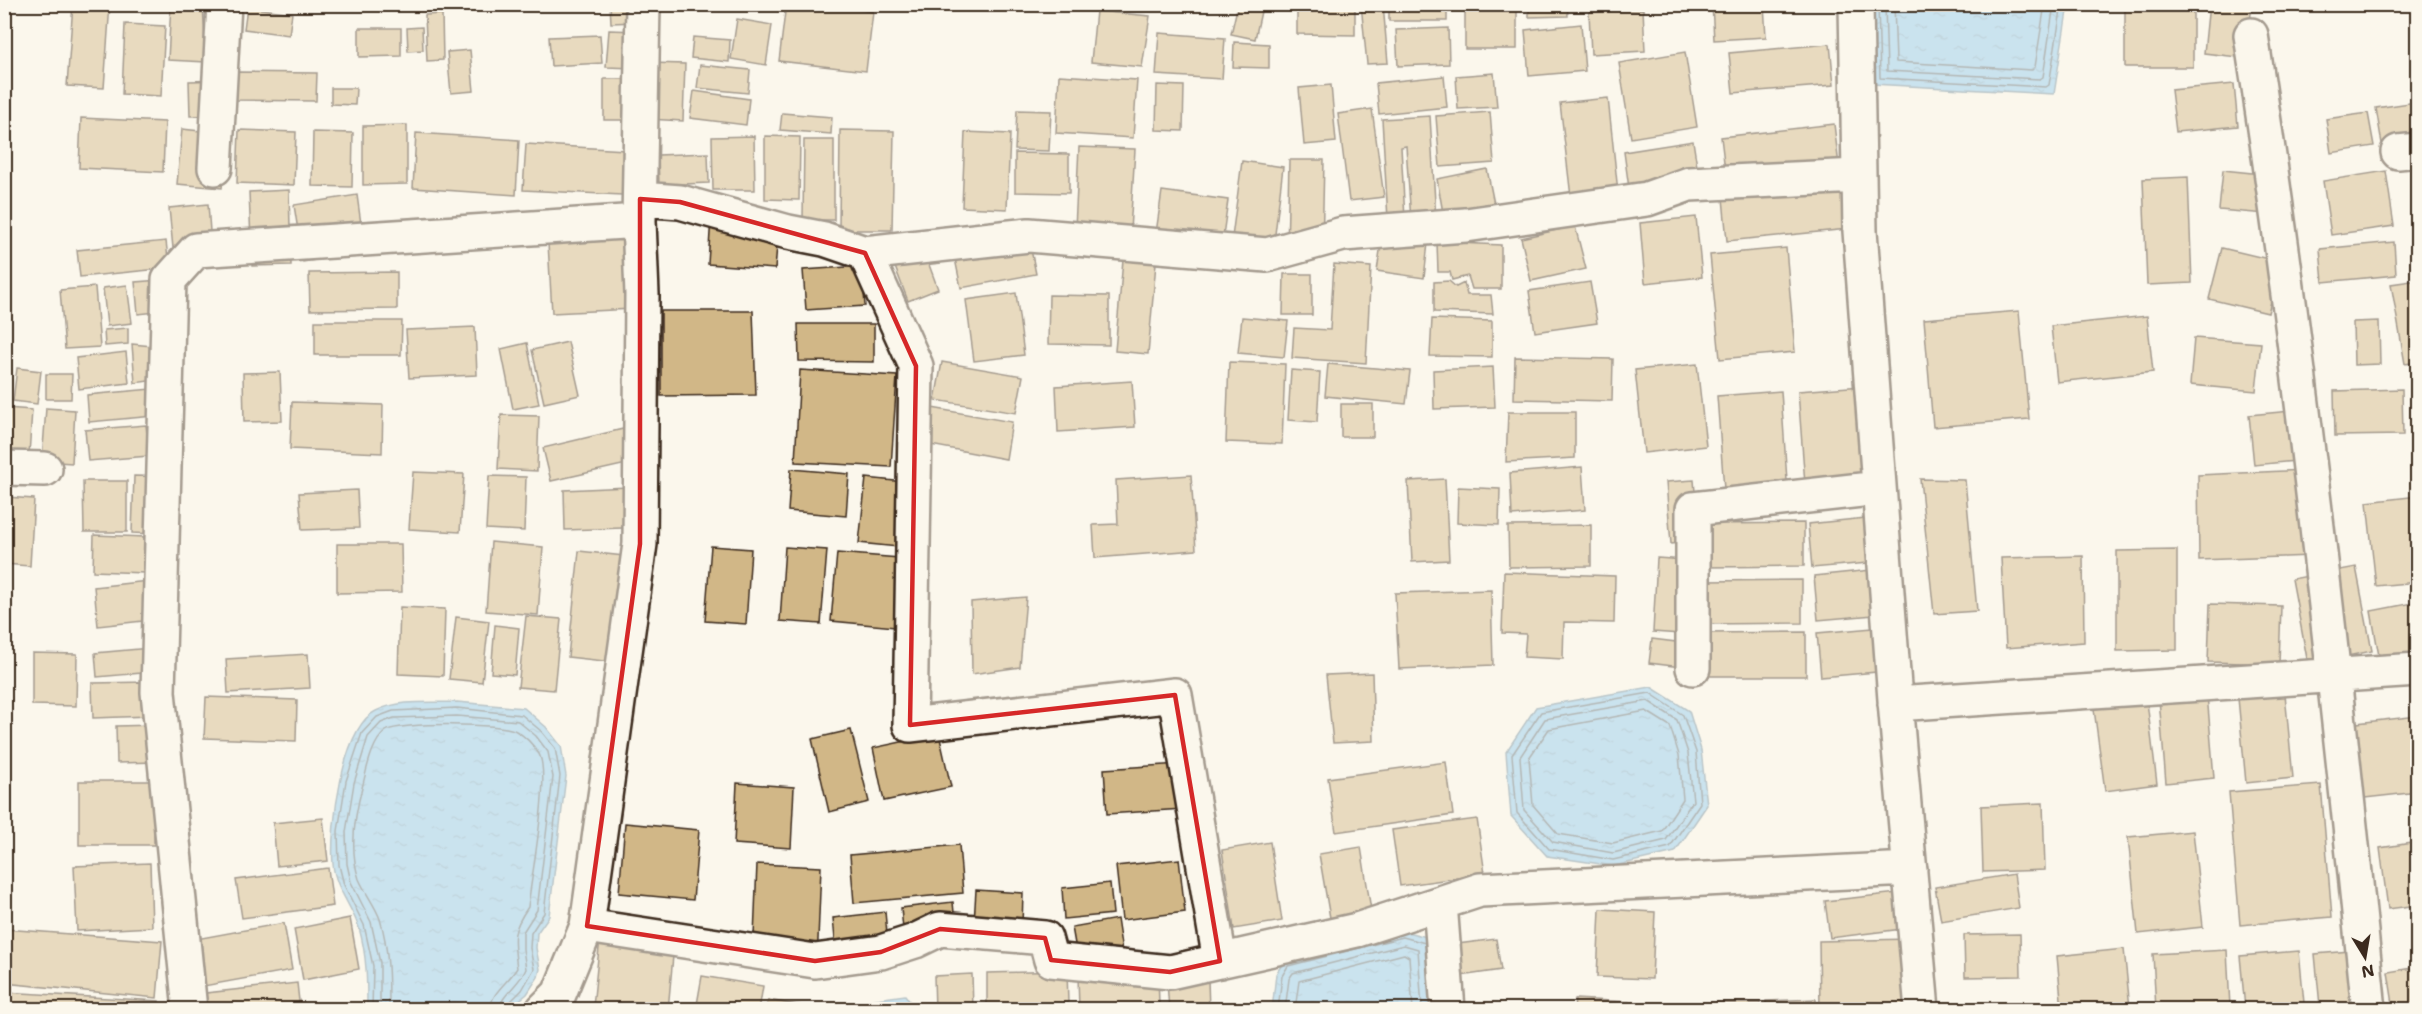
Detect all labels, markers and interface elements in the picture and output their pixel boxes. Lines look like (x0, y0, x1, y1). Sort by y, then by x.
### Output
north arrow (2335, 927, 2395, 987)
text: N (2360, 960, 2376, 983)

